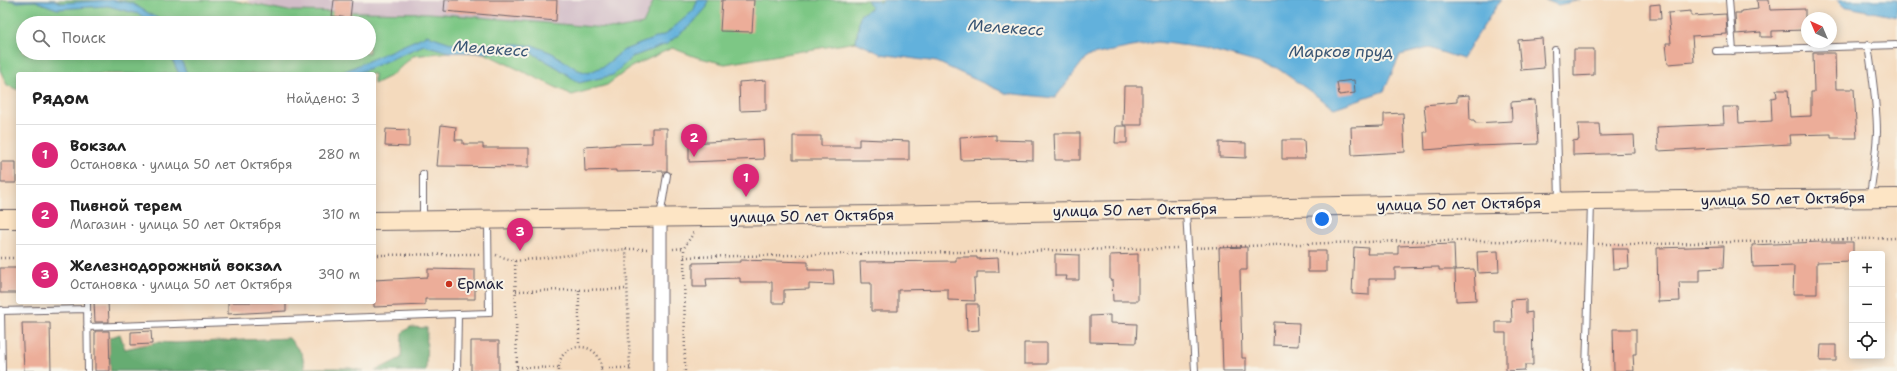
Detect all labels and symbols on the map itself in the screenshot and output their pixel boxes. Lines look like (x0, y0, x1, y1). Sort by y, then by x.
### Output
north arrow (1801, 12, 1837, 48)
water label: Мелекесс (967, 14, 1045, 41)
water label: Мелекесс (452, 35, 530, 62)
water label: Марков пруд (1289, 41, 1393, 62)
pin: 2 (681, 124, 707, 157)
pin: 1 (733, 164, 759, 197)
street label: улица 50 лет Октября (1701, 188, 1865, 210)
street label: улица 50 лет Октября (1377, 193, 1541, 215)
street label: улица 50 лет Октября (1053, 199, 1217, 221)
street label: улица 50 лет Октября (730, 205, 894, 227)
your location (1312, 209, 1332, 229)
pin: 3 (507, 218, 533, 251)
place label: Ермак (457, 274, 503, 294)
marker: Ермак (444, 279, 454, 289)

